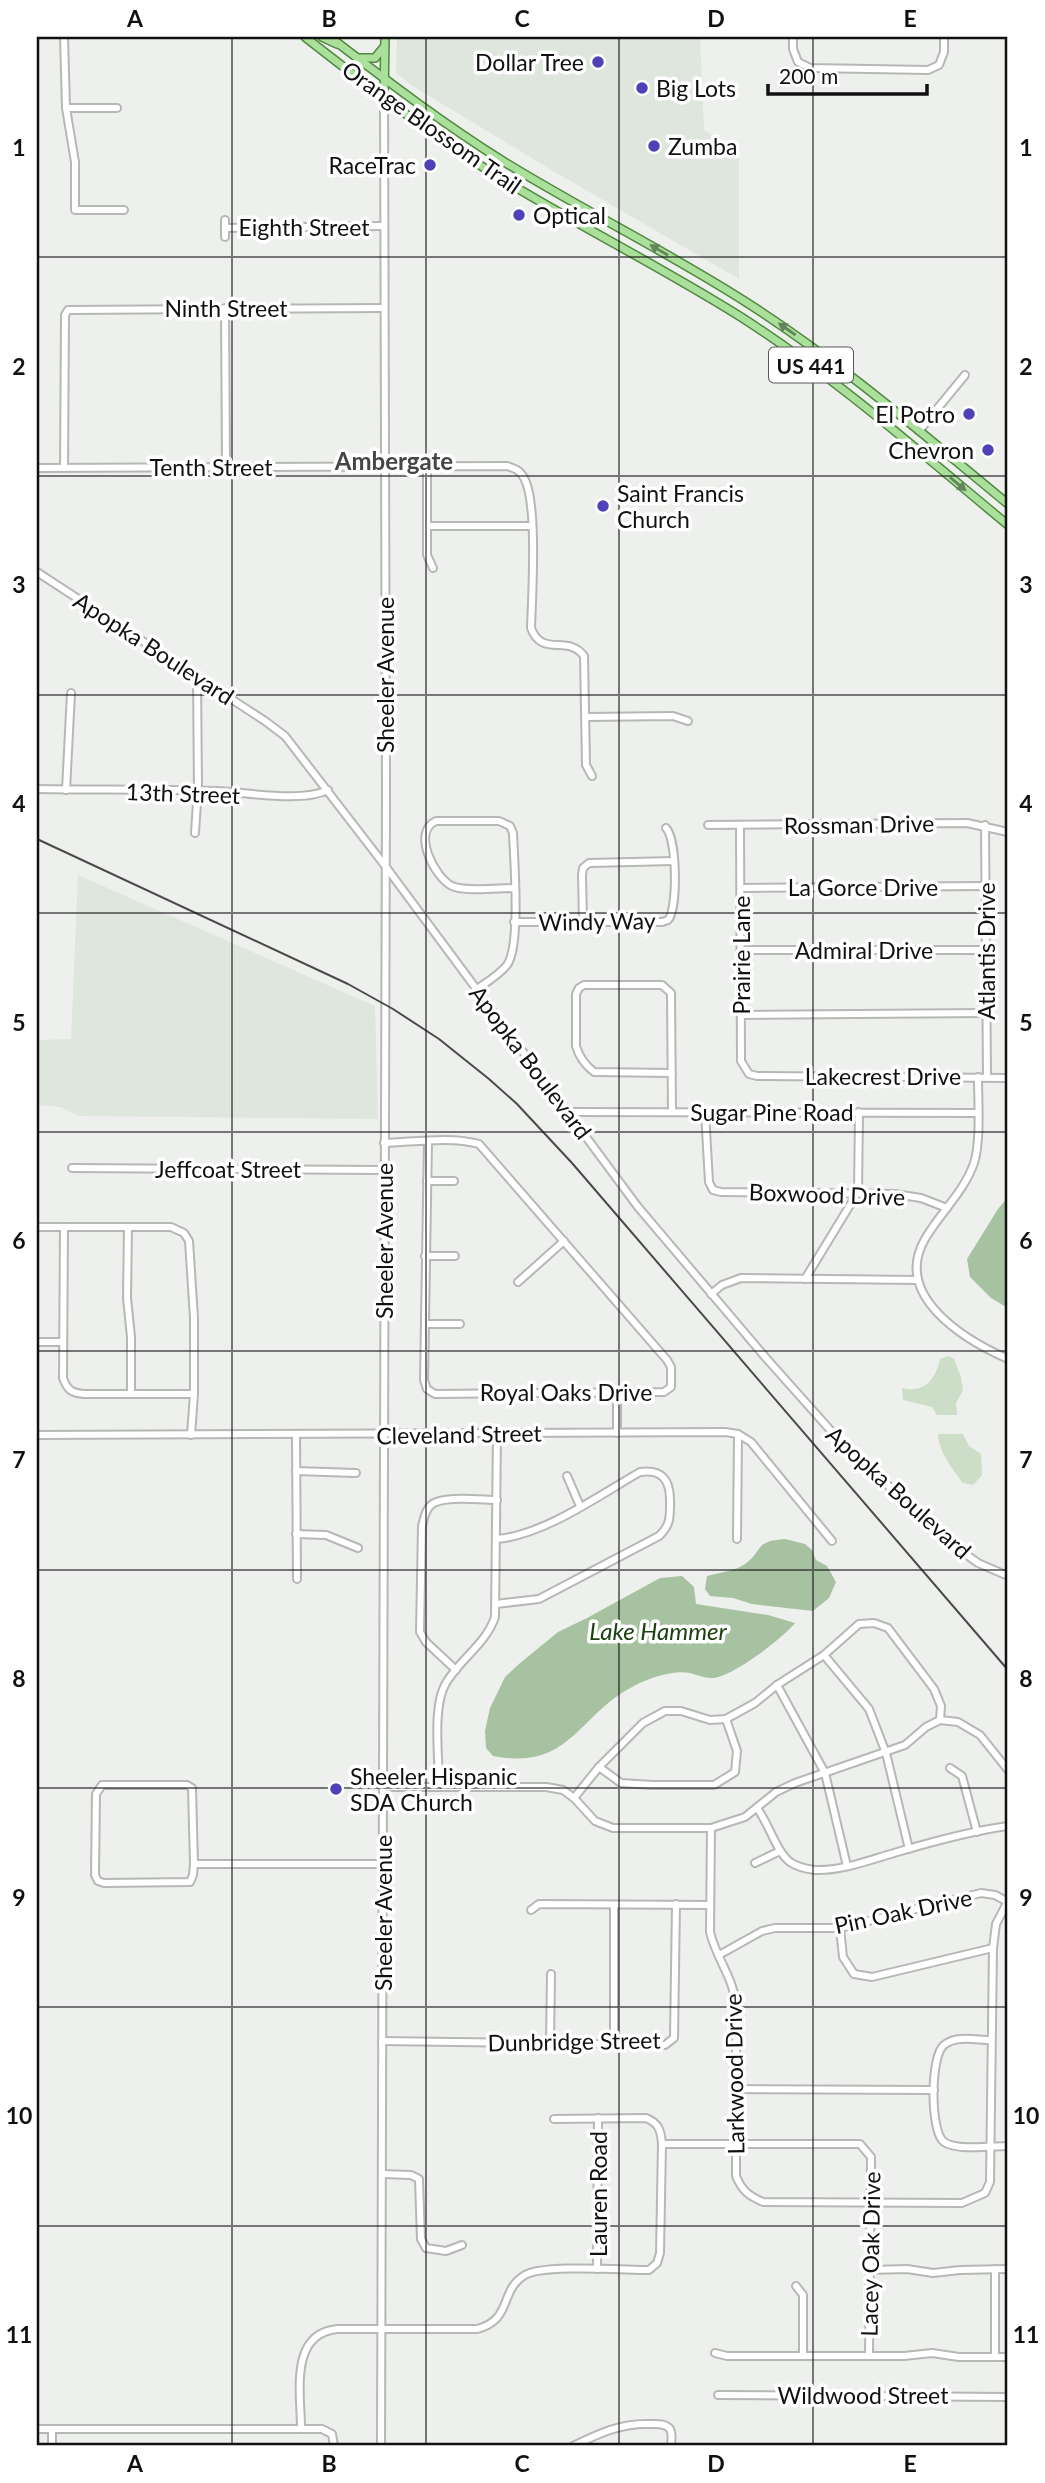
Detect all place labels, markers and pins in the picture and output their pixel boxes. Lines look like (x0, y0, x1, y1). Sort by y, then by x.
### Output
place label: Dollar Tree (475, 48, 584, 76)
marker: Dollar Tree (590, 54, 606, 70)
place label: Big Lots (656, 74, 736, 102)
marker: Big Lots (634, 80, 650, 96)
place label: Zumba (668, 132, 737, 160)
marker: Zumba (646, 138, 662, 154)
place label: RaceTrac (328, 151, 416, 179)
marker: RaceTrac (422, 157, 438, 173)
place label: Optical (533, 201, 606, 229)
marker: Optical (511, 207, 527, 223)
place label: El Potro (875, 400, 955, 428)
marker: El Potro (961, 406, 977, 422)
place label: Chevron (888, 436, 974, 464)
marker: Chevron (980, 442, 996, 458)
place label: Saint Francis Church (617, 479, 744, 533)
marker: Saint Francis Church (595, 498, 611, 514)
place label: Sheeler Hispanic SDA Church (350, 1762, 517, 1816)
marker: Sheeler Hispanic SDA Church (328, 1781, 344, 1797)

